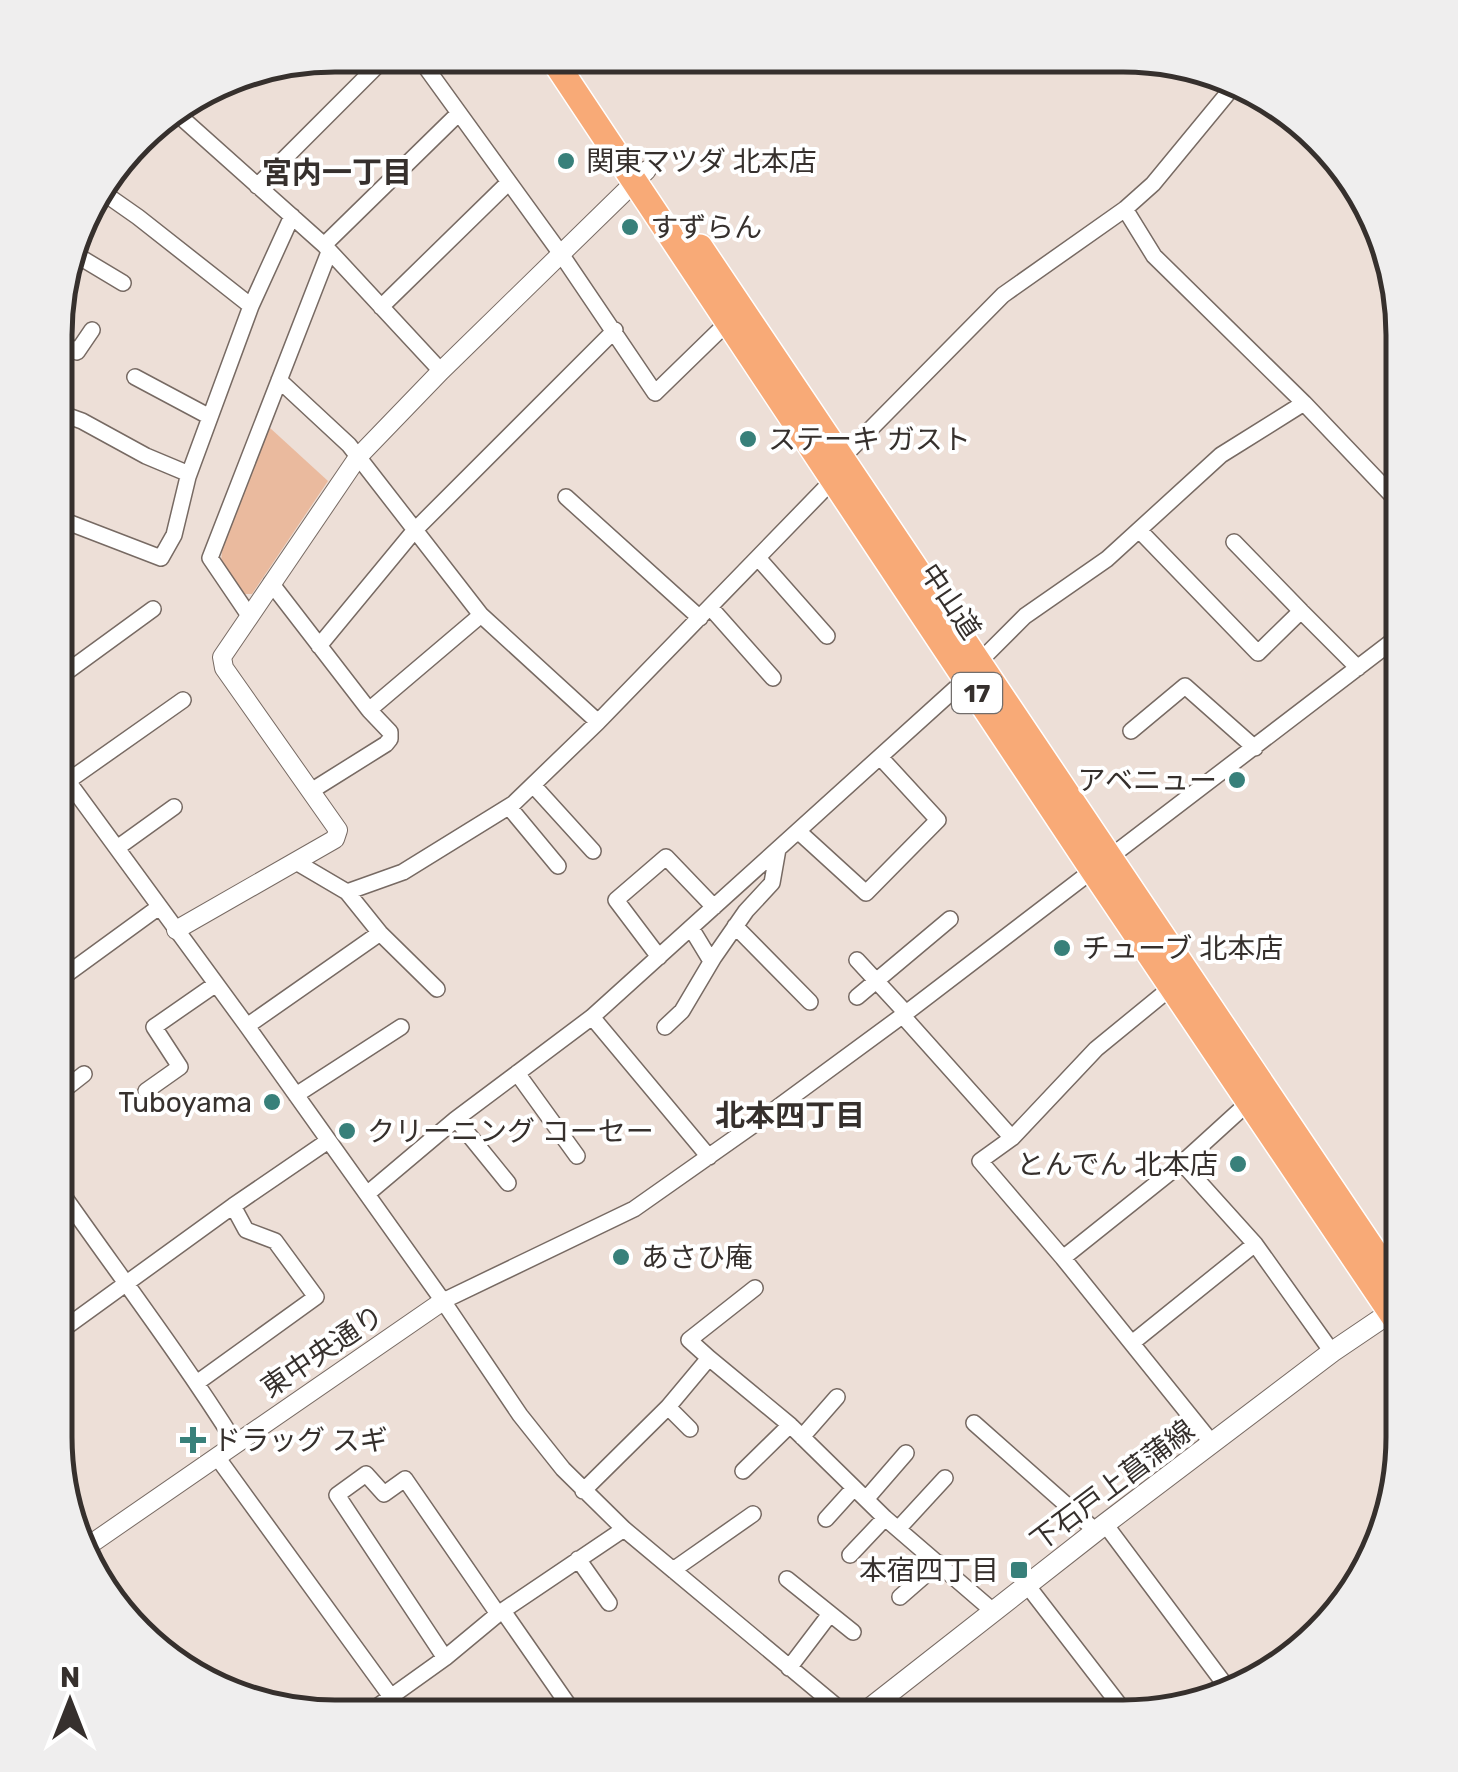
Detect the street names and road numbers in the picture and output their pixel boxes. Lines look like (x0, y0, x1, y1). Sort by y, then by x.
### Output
street label: 中山道 (913, 557, 988, 645)
road number: 17 (952, 673, 1002, 713)
street label: 東中央通り (255, 1299, 390, 1404)
street label: 下石戸上菖蒲線 (1024, 1413, 1201, 1558)

